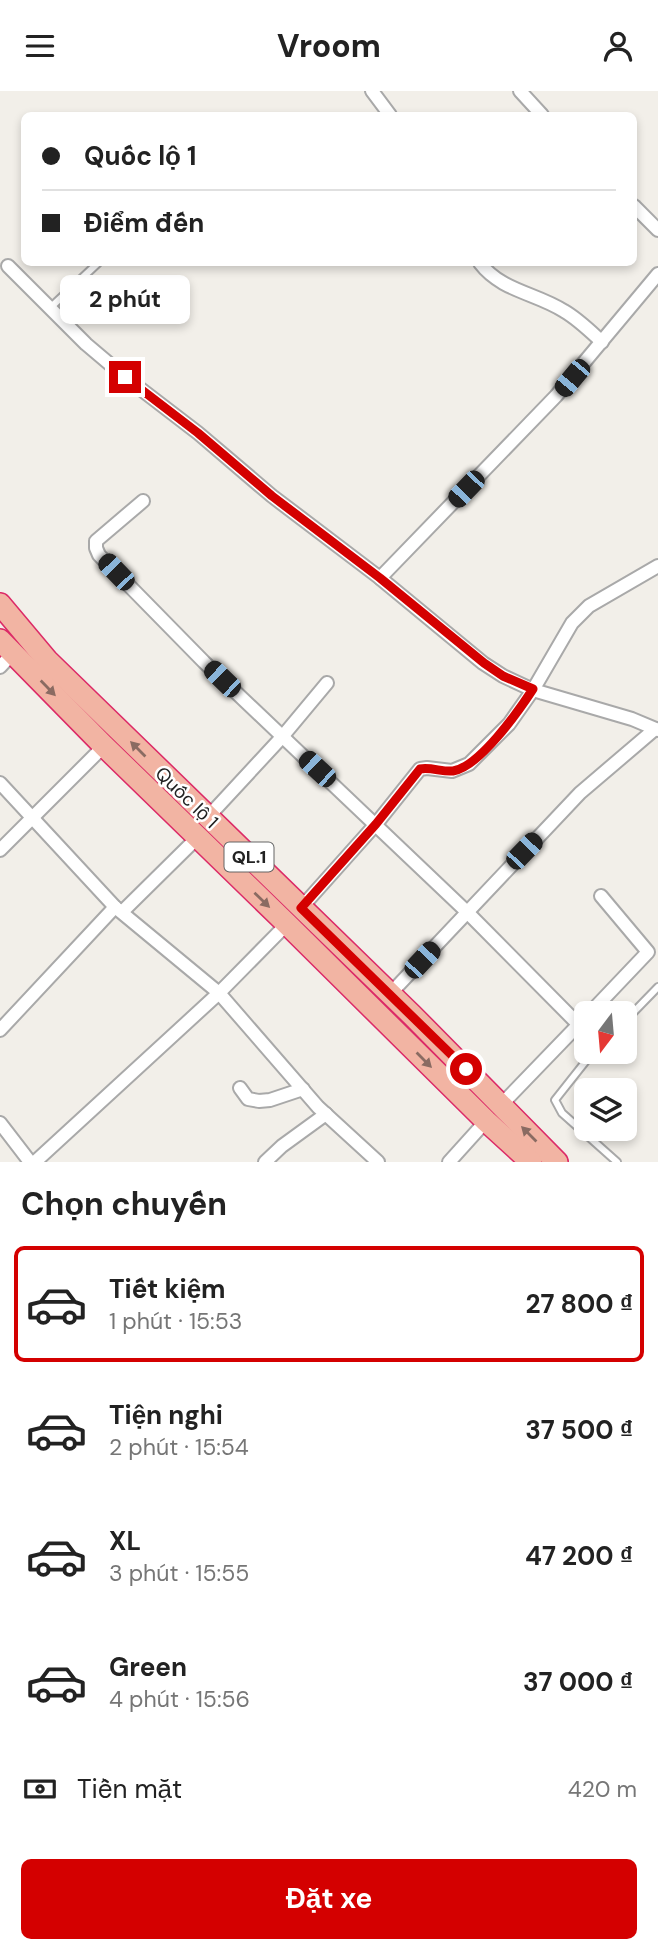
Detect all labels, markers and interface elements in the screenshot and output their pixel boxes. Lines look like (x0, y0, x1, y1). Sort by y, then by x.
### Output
text: Vroom (277, 25, 381, 67)
icon: menu (21, 27, 59, 65)
icon: person (599, 27, 637, 65)
text: Quốc lộ 1 (84, 139, 197, 173)
text: Điểm đến (84, 206, 204, 240)
callout: 2 phút (60, 275, 190, 324)
text: 2 phút (89, 284, 161, 314)
car (551, 355, 594, 401)
route end (109, 361, 141, 393)
car (444, 467, 489, 511)
car (94, 550, 139, 594)
car (200, 657, 245, 701)
one-way arrow (40, 679, 56, 696)
one-way arrow (129, 740, 146, 757)
car (295, 747, 340, 791)
street label: Quốc lộ 1 (150, 761, 224, 834)
car (502, 829, 547, 873)
road number: QL.1 (224, 843, 274, 871)
one-way arrow (254, 891, 271, 908)
car (400, 937, 445, 983)
north arrow (574, 1001, 637, 1064)
map controls (574, 1001, 637, 1141)
one-way arrow (416, 1051, 433, 1068)
route start (450, 1053, 482, 1085)
button: layers (574, 1078, 637, 1141)
one-way arrow (521, 1125, 538, 1142)
text: Chọn chuyến (21, 1183, 227, 1225)
text: Tiết kiệm (109, 1272, 226, 1306)
icon: car (25, 1273, 88, 1336)
text: 27 800 ₫ (526, 1287, 633, 1321)
text: 1 phút · 15:53 (109, 1306, 242, 1336)
text: Tiện nghi (109, 1398, 223, 1432)
icon: car (25, 1399, 88, 1462)
text: 37 500 ₫ (525, 1413, 633, 1447)
text: 2 phút · 15:54 (109, 1432, 249, 1462)
text: XL (109, 1524, 141, 1558)
icon: car (25, 1525, 88, 1588)
text: 47 200 ₫ (525, 1539, 633, 1573)
text: 3 phút · 15:55 (109, 1558, 249, 1588)
text: Green (109, 1650, 187, 1684)
icon: car (25, 1651, 88, 1714)
text: 37 000 ₫ (523, 1665, 633, 1699)
text: 4 phút · 15:56 (109, 1684, 250, 1714)
icon: cash (21, 1770, 59, 1808)
text: Tiền mặt (77, 1772, 182, 1806)
text: 420 m (568, 1774, 637, 1804)
button: Đặt xe (21, 1859, 637, 1939)

